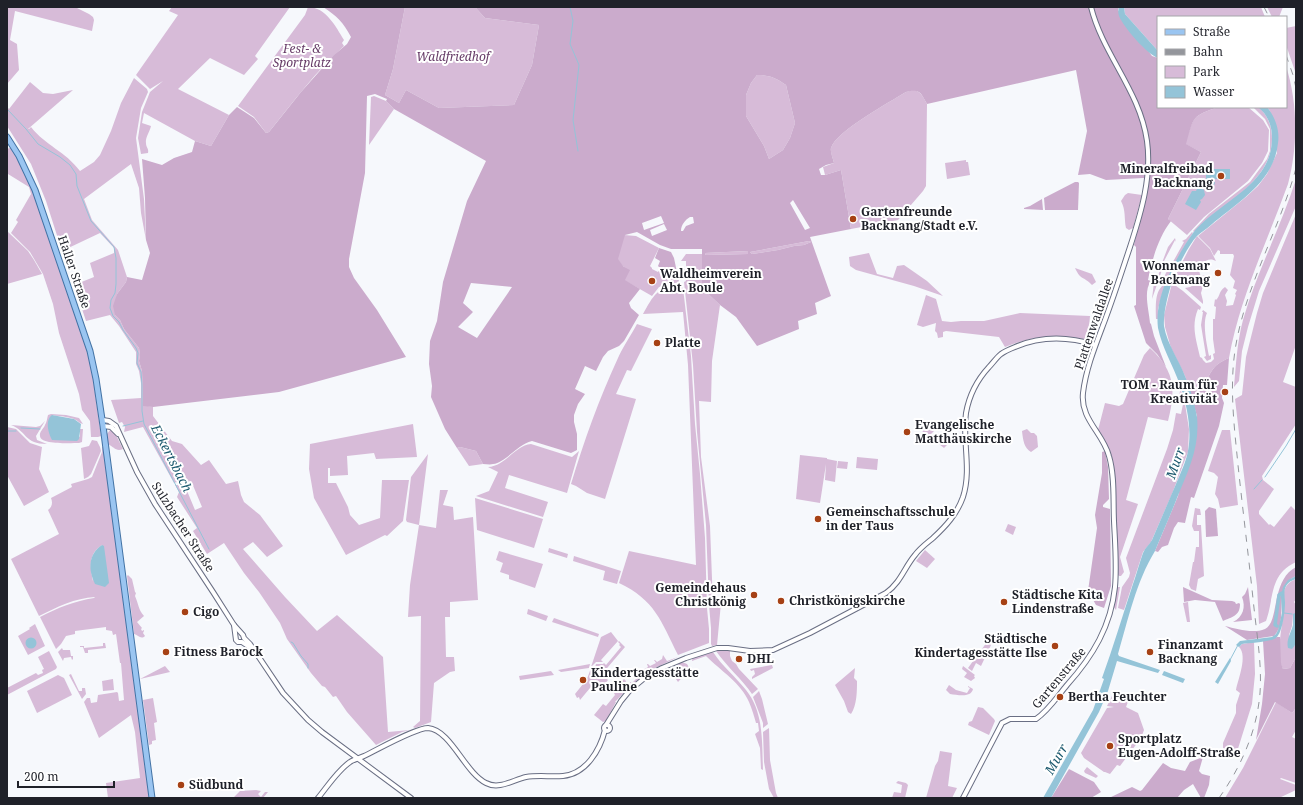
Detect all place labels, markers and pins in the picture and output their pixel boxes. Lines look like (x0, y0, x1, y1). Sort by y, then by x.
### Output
place label: Mineralfreibad Backnang (1120, 160, 1213, 191)
marker: Mineralfreibad Backnang (1216, 171, 1226, 181)
place label: Gartenfreunde Backnang/Stadt e.V. (861, 203, 978, 234)
marker: Gartenfreunde Backnang/Stadt e.V. (848, 214, 858, 224)
place label: Wonnemar Backnang (1142, 257, 1211, 288)
place label: Waldheimverein Abt. Boule (660, 265, 762, 296)
marker: Wonnemar Backnang (1213, 268, 1223, 278)
marker: Waldheimverein Abt. Boule (647, 276, 657, 286)
place label: Platte (665, 334, 701, 351)
marker: Platte (652, 338, 662, 348)
place label: TOM - Raum für Kreativität (1121, 376, 1218, 407)
marker: TOM - Raum für Kreativität (1220, 387, 1230, 397)
place label: Evangelische Matthäuskirche (915, 416, 1012, 447)
marker: Evangelische Matthäuskirche (902, 427, 912, 437)
place label: Gemeinschaftsschule in der Taus (826, 503, 955, 534)
marker: Gemeinschaftsschule in der Taus (813, 514, 823, 524)
place label: Gemeindehaus Christkönig (655, 579, 746, 610)
place label: Städtische Kita Lindenstraße (1012, 586, 1103, 617)
marker: Gemeindehaus Christkönig (749, 590, 759, 600)
place label: Christkönigskirche (789, 592, 905, 609)
marker: Christkönigskirche (776, 596, 786, 606)
marker: Städtische Kita Lindenstraße (999, 597, 1009, 607)
place label: Cigo (193, 603, 219, 620)
marker: Cigo (180, 607, 190, 617)
place label: Städtische Kindertagesstätte Ilse (914, 630, 1047, 661)
place label: Finanzamt Backnang (1158, 636, 1223, 667)
marker: Städtische Kindertagesstätte Ilse (1050, 641, 1060, 651)
place label: Fitness Barock (174, 643, 263, 660)
marker: Fitness Barock (161, 647, 171, 657)
marker: Finanzamt Backnang (1145, 647, 1155, 657)
place label: DHL (747, 650, 774, 667)
marker: DHL (734, 654, 744, 664)
place label: Kindertagesstätte Pauline (591, 664, 699, 695)
marker: Kindertagesstätte Pauline (578, 675, 588, 685)
place label: Bertha Feuchter (1068, 688, 1167, 705)
marker: Bertha Feuchter (1055, 692, 1065, 702)
place label: Sportplatz Eugen-Adolff-Straße (1118, 730, 1241, 761)
marker: Sportplatz Eugen-Adolff-Straße (1105, 741, 1115, 751)
place label: Südbund (189, 776, 244, 793)
marker: Südbund (176, 780, 186, 790)

